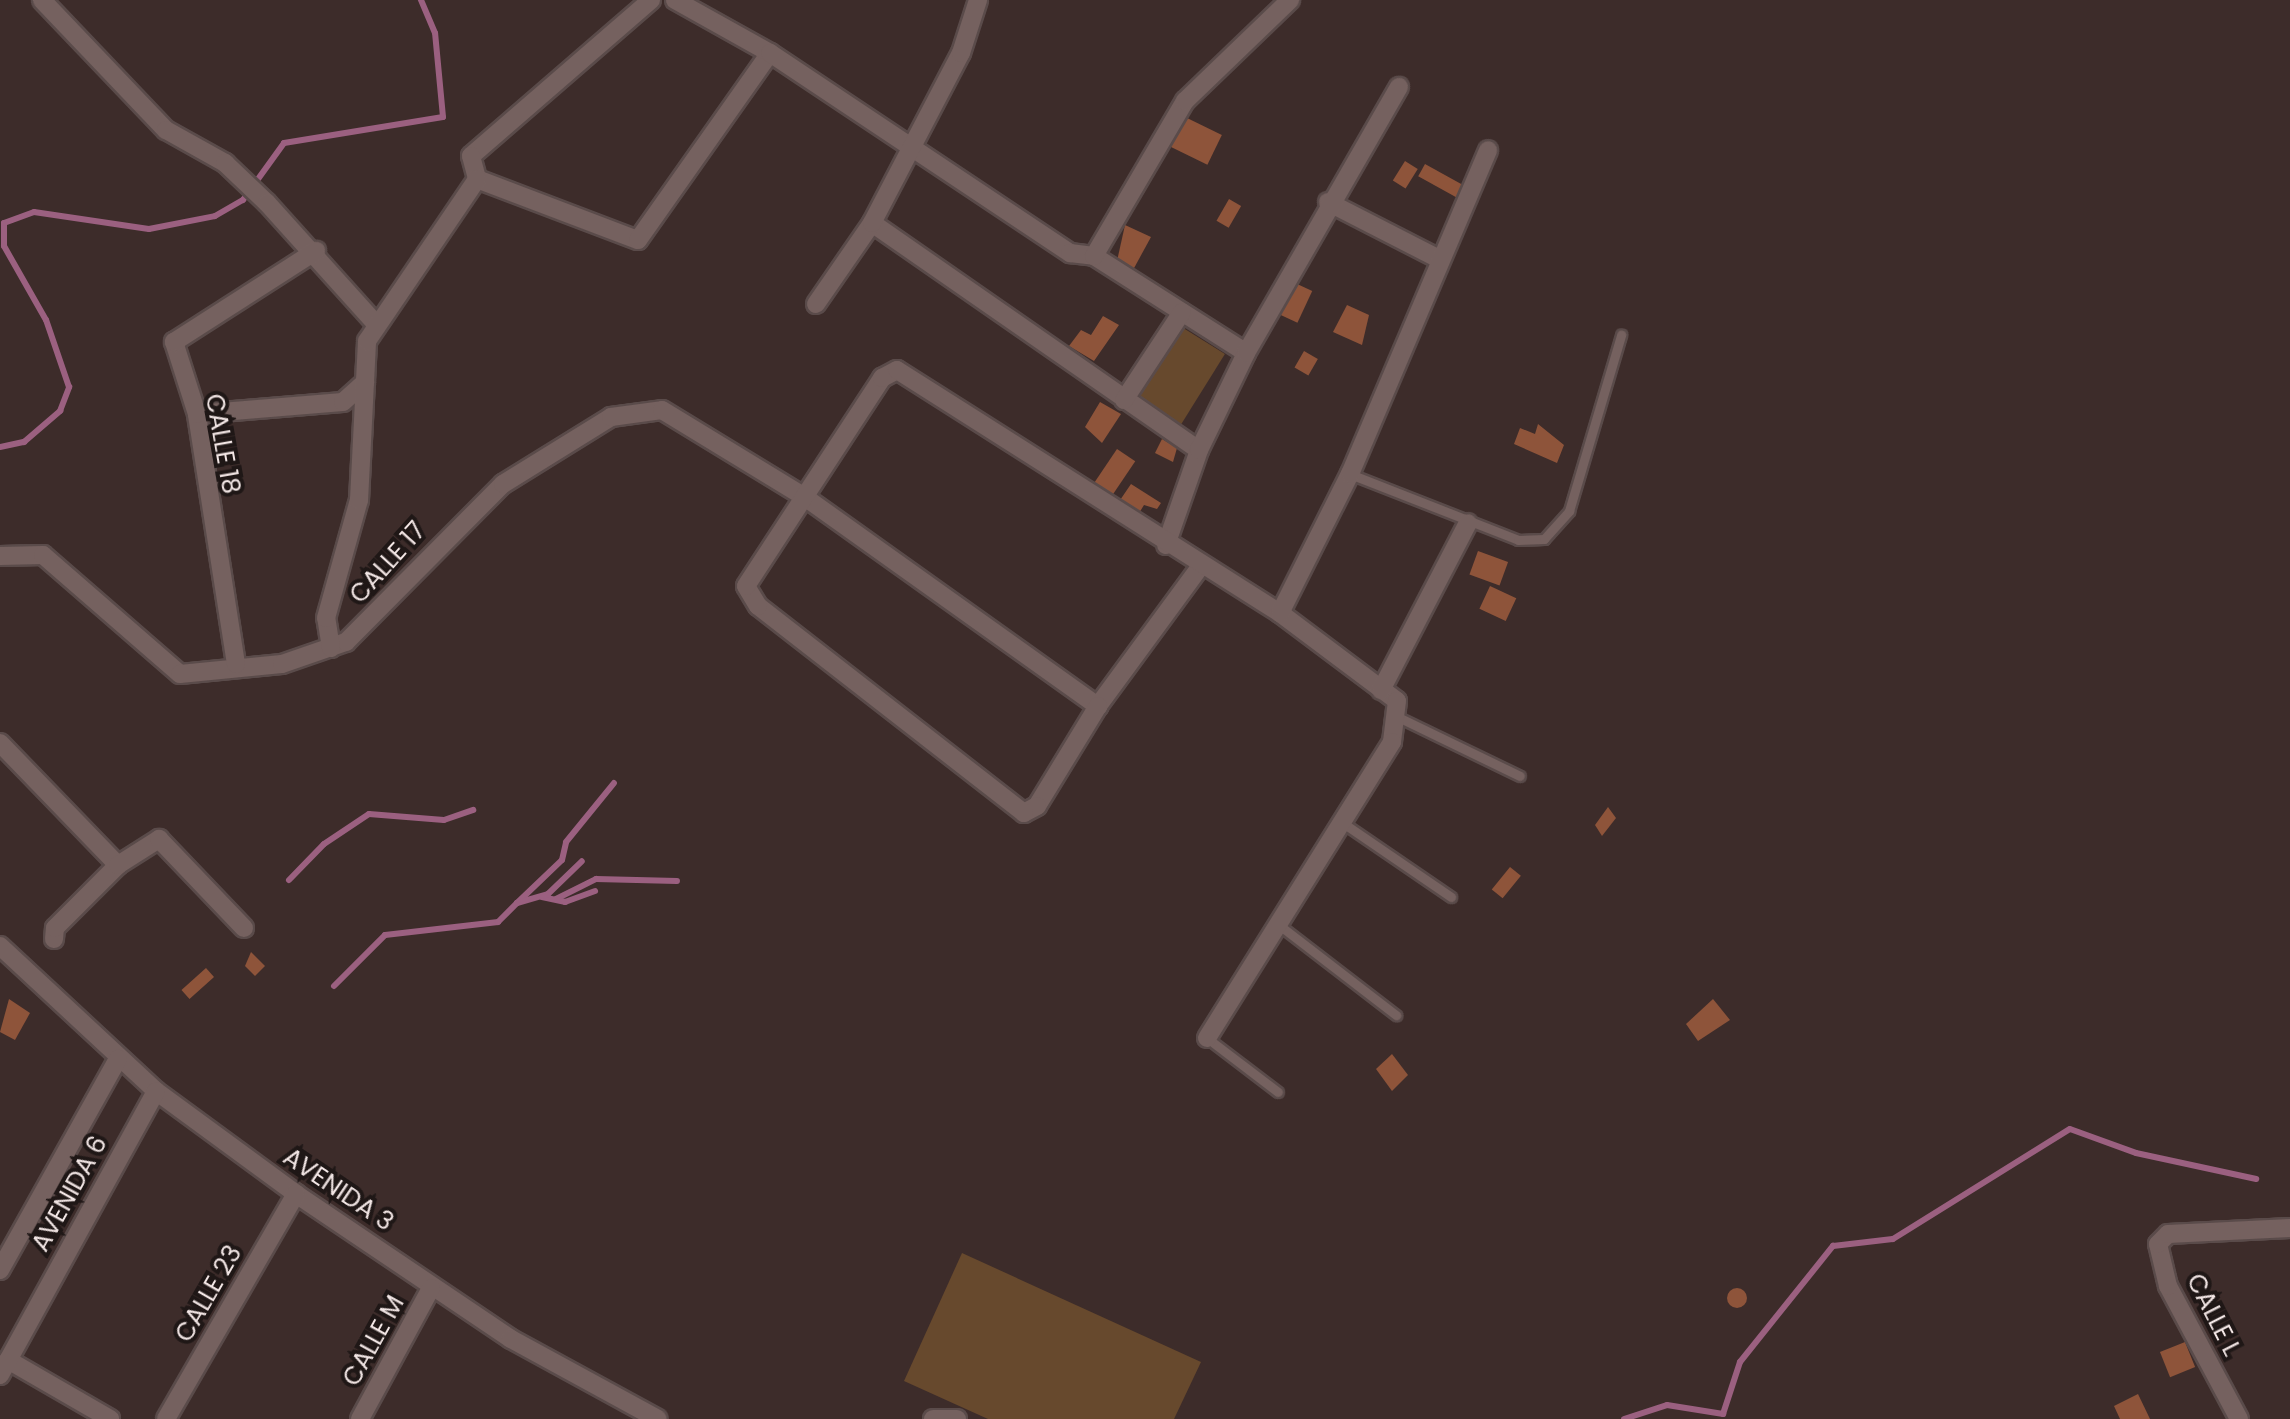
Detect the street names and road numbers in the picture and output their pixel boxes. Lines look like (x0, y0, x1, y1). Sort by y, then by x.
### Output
street label: CALLE 18 (198, 392, 246, 496)
street label: CALLE 17 (344, 516, 432, 610)
street label: AVENIDA 6 (26, 1131, 114, 1257)
street label: AVENIDA 3 (277, 1142, 399, 1238)
street label: CALLE 23 (169, 1240, 249, 1348)
street label: CALLE L (2180, 1269, 2246, 1361)
street label: CALLE M (337, 1291, 411, 1391)

